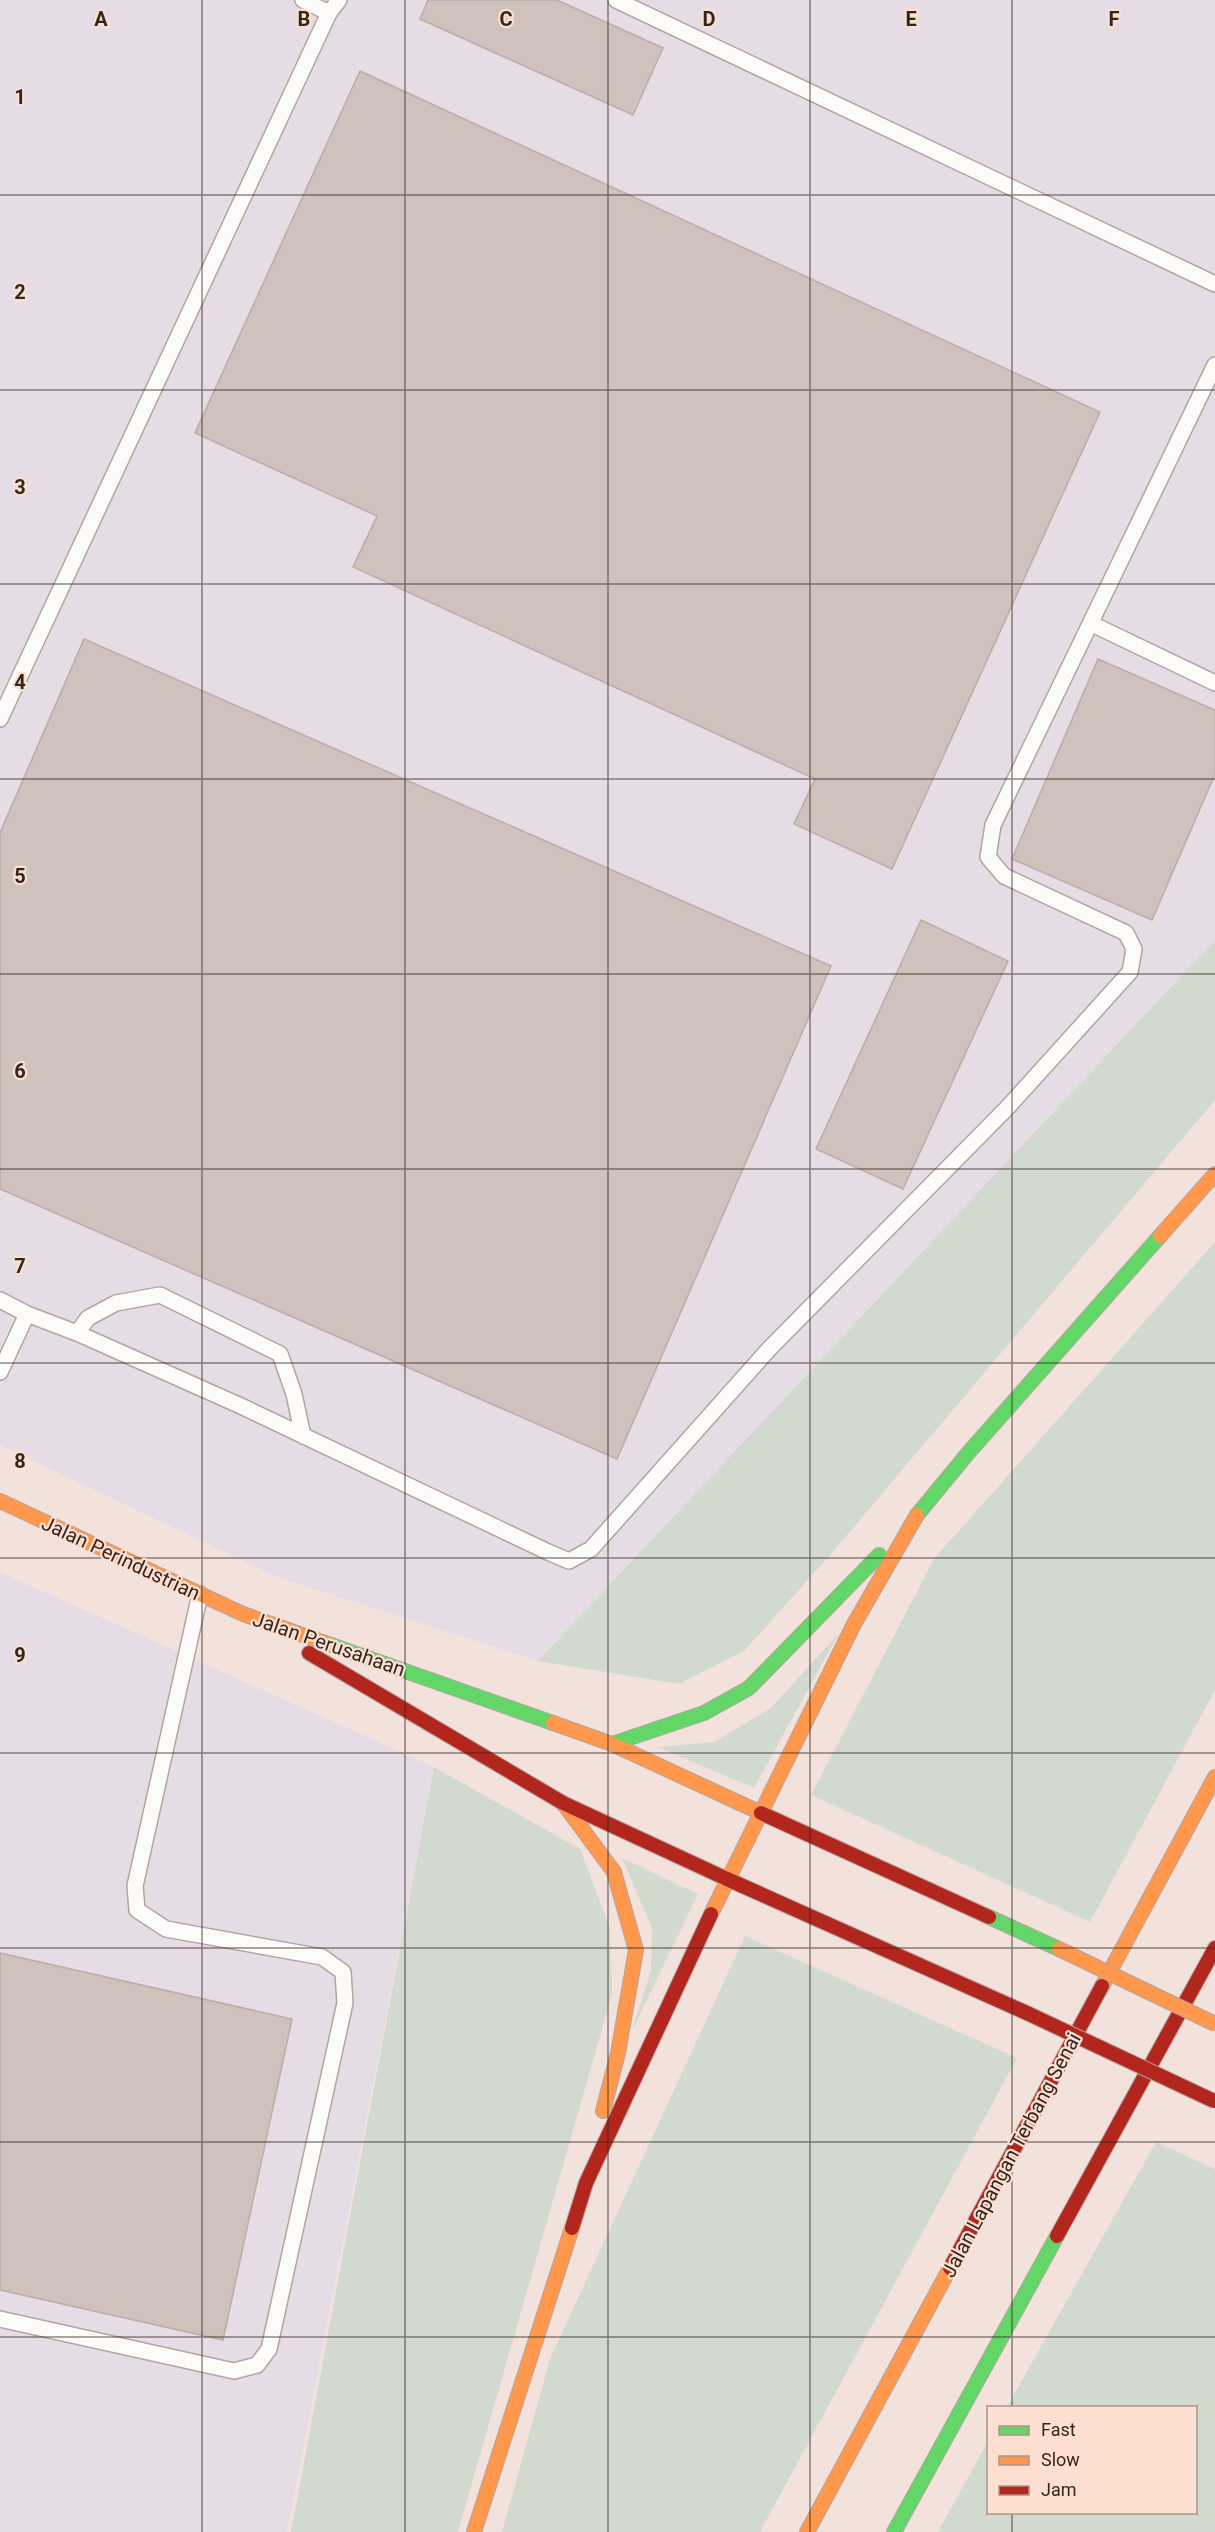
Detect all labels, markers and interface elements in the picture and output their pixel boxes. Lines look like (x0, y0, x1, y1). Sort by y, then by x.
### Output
text: A (94, 7, 108, 31)
text: B (298, 7, 310, 31)
text: C (499, 7, 513, 31)
text: D (703, 7, 716, 31)
text: E (905, 7, 917, 31)
text: F (1109, 7, 1120, 31)
text: 1 (14, 85, 26, 109)
text: 2 (14, 280, 26, 304)
text: 3 (14, 475, 26, 499)
text: 4 (14, 670, 26, 694)
text: 5 (14, 864, 26, 888)
text: 6 (14, 1059, 26, 1083)
text: 7 (14, 1254, 26, 1278)
text: 8 (14, 1449, 26, 1473)
street label: Jalan Perindustrian (38, 1511, 204, 1605)
street label: Jalan Perusahaan (250, 1607, 408, 1681)
text: 9 (14, 1643, 26, 1667)
street label: Jalan Lapangan Terbang Senai (936, 2029, 1086, 2281)
legend (987, 2406, 1197, 2514)
text: Fast (1041, 2419, 1076, 2440)
text: Slow (1041, 2449, 1080, 2470)
text: Jam (1041, 2479, 1077, 2500)

